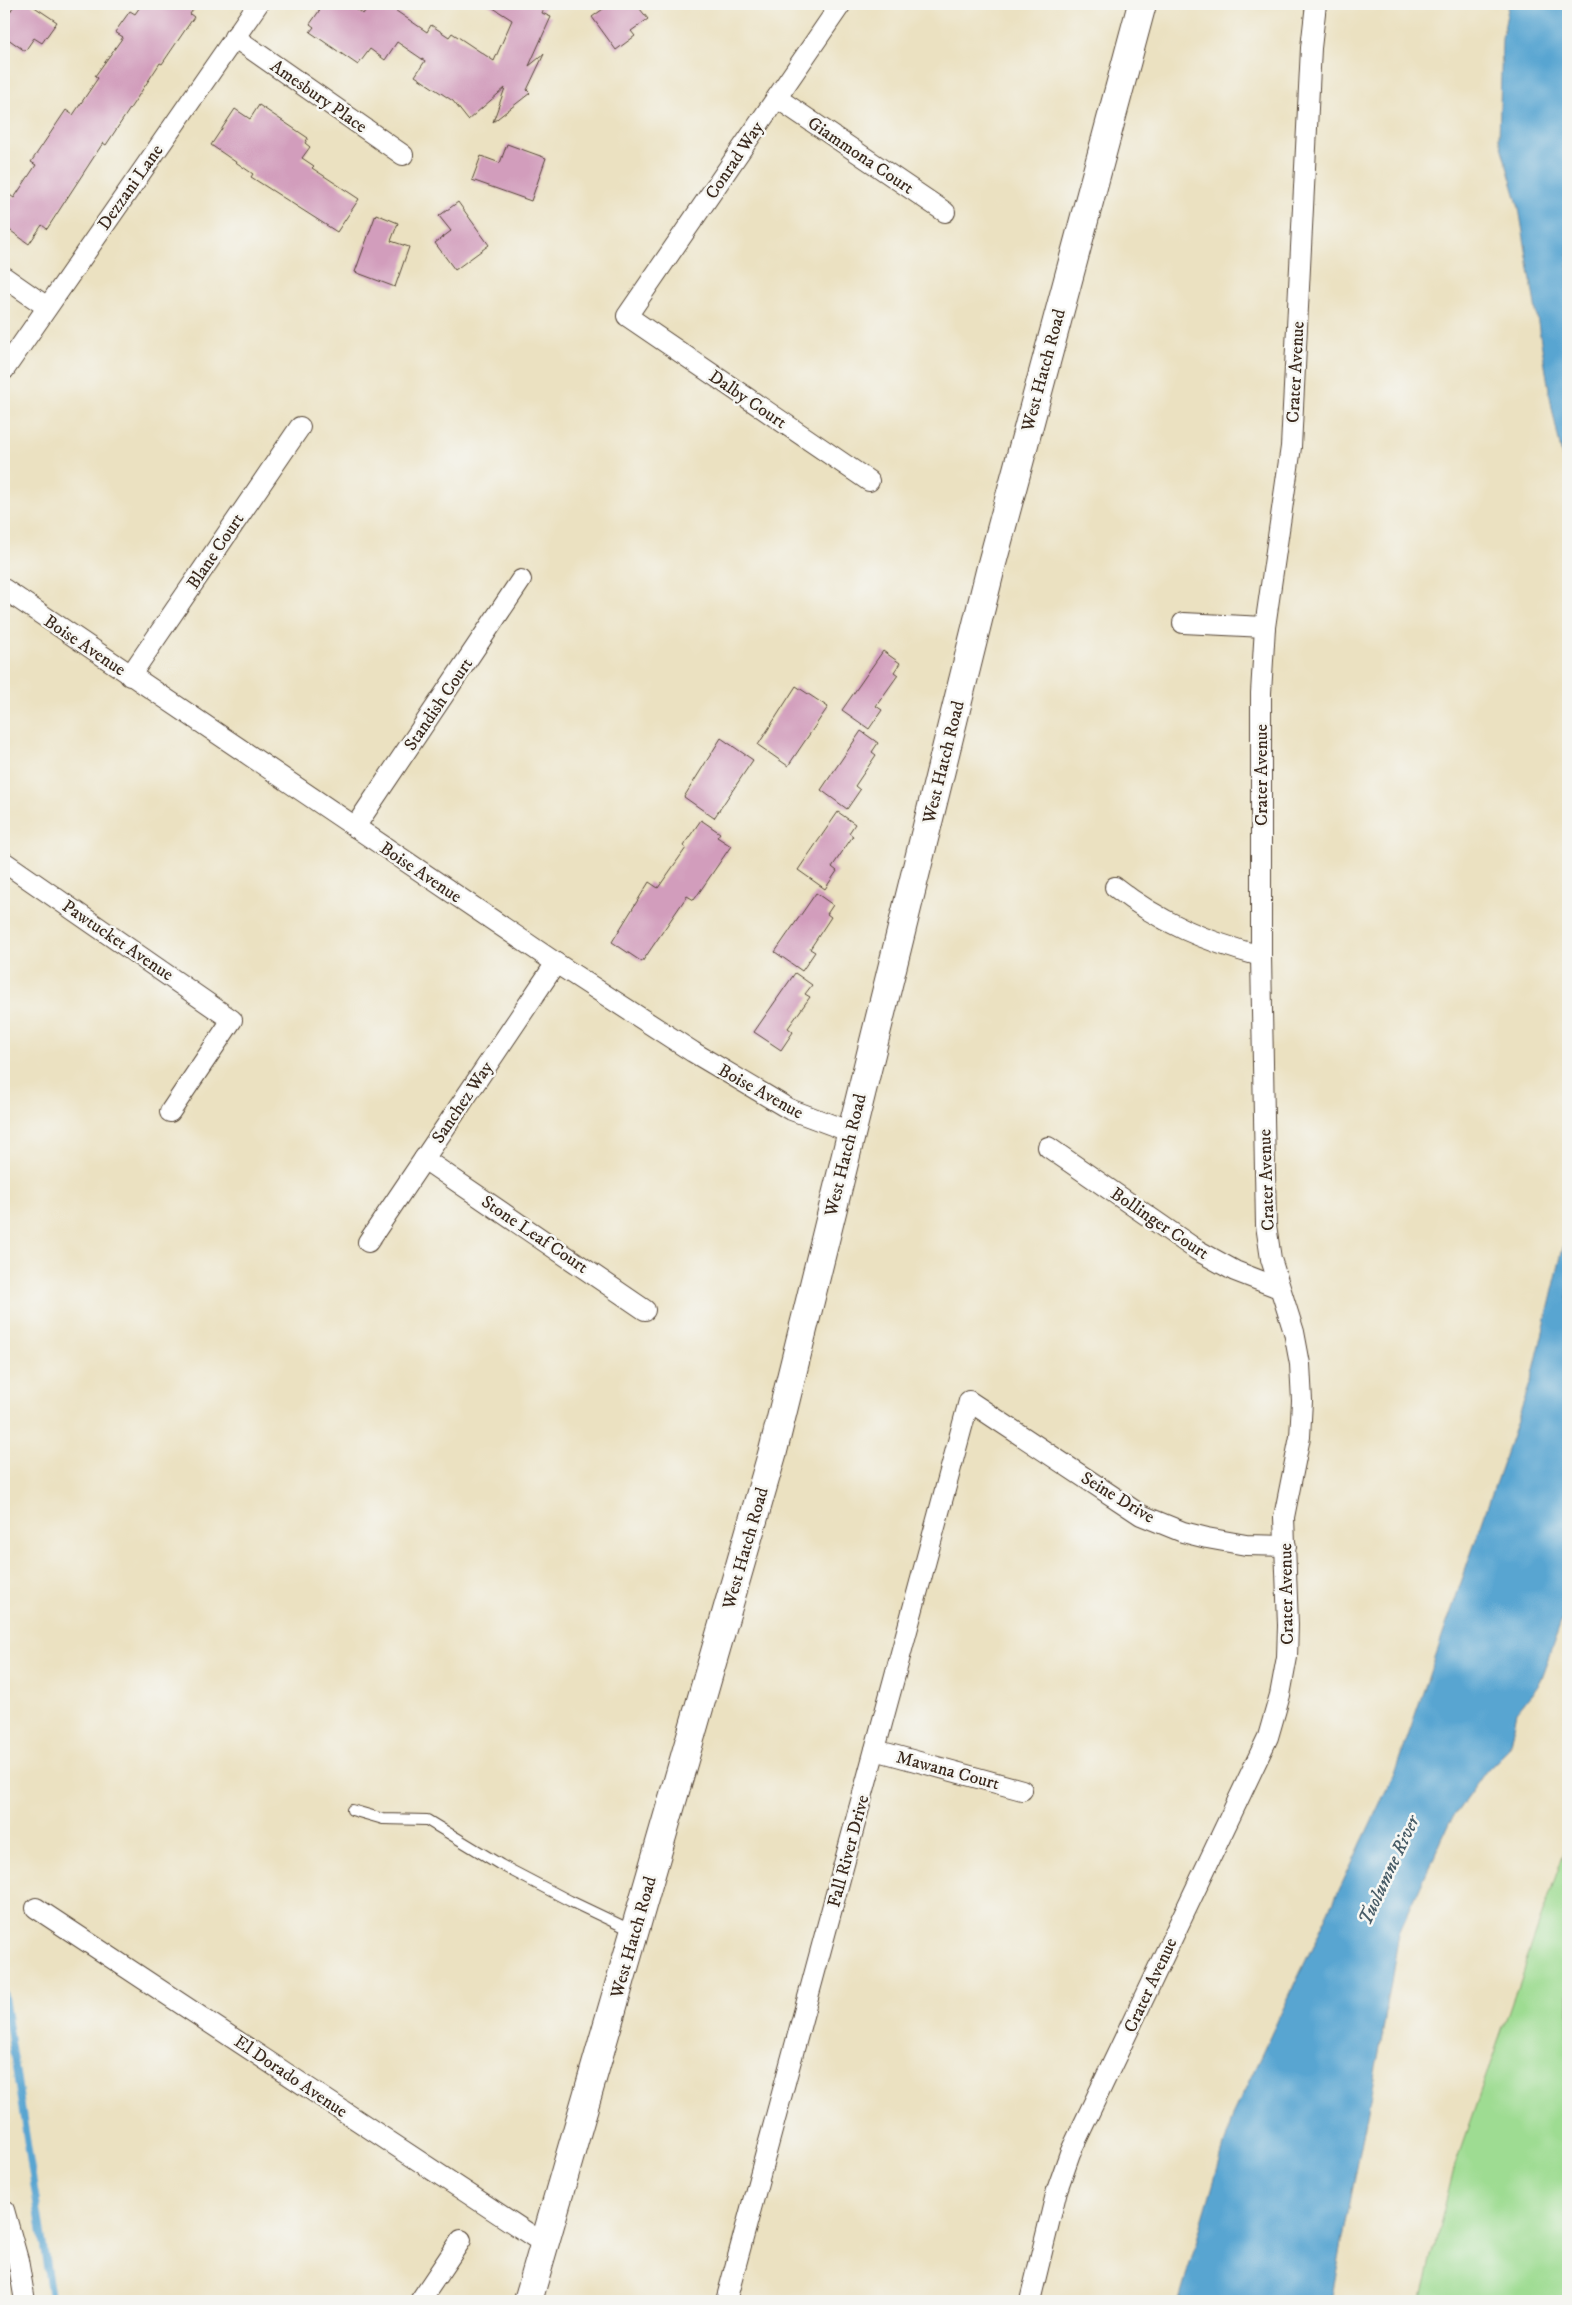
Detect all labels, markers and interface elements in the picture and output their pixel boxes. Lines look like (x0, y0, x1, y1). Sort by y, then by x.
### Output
street label: Amesbury Place (266, 55, 371, 138)
street label: Giammona Court (803, 112, 918, 200)
street label: Conrad Way (701, 117, 769, 204)
street label: Dezzani Lane (93, 141, 168, 235)
street label: West Hatch Road (1017, 307, 1071, 435)
street label: Crater Avenue (1282, 321, 1310, 424)
street label: Dalby Court (704, 366, 791, 434)
street label: Blane Court (182, 509, 249, 594)
street label: Boise Avenue (39, 610, 130, 681)
street label: Standish Court (400, 654, 478, 755)
street label: West Hatch Road (918, 699, 970, 827)
street label: Crater Avenue (1251, 724, 1273, 826)
street label: Boise Avenue (375, 837, 466, 908)
street label: Pawtucket Avenue (58, 896, 177, 986)
street label: Sanchez Way (427, 1057, 499, 1148)
street label: Boise Avenue (714, 1059, 807, 1124)
street label: West Hatch Road (820, 1092, 872, 1220)
street label: Crater Avenue (1254, 1129, 1280, 1231)
street label: Bollinger Court (1106, 1183, 1213, 1265)
street label: Stone Leaf Court (477, 1191, 592, 1279)
street label: Seine Drive (1077, 1467, 1158, 1528)
street label: West Hatch Road (718, 1485, 774, 1613)
street label: Crater Avenue (1275, 1543, 1299, 1645)
street label: Mawana Court (894, 1747, 1002, 1795)
street label: Fall River Drive (823, 1793, 875, 1910)
water label: Tuolumne River (1354, 1810, 1426, 1929)
street label: West Hatch Road (606, 1874, 662, 2002)
street label: Crater Avenue (1119, 1935, 1182, 2036)
street label: El Dorado Avenue (230, 2031, 351, 2123)

